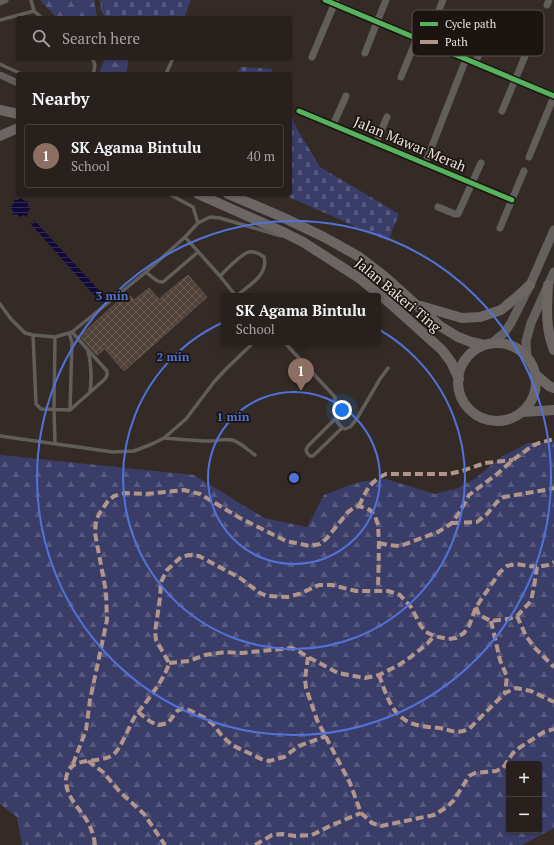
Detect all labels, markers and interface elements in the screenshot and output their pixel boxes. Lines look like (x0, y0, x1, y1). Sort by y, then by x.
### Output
legend (412, 10, 544, 56)
search box (16, 16, 292, 60)
text: Cycle path (445, 17, 497, 31)
icon: search (30, 27, 52, 49)
text: Search here (62, 28, 140, 48)
text: Path (445, 35, 468, 49)
text: Nearby (32, 87, 90, 110)
street label: Jalan Mawar Merah (351, 111, 469, 176)
text: SK Agama Bintulu (71, 137, 201, 157)
text: 1 (42, 147, 50, 165)
text: 40 m (247, 147, 275, 165)
text: School (71, 157, 110, 175)
street label: Jalan Bakeri Ting (352, 253, 446, 336)
text: 3 min (96, 288, 129, 303)
popup (221, 293, 381, 345)
text: SK Agama Bintulu (236, 300, 366, 320)
text: School (236, 320, 275, 338)
text: 2 min (157, 349, 190, 364)
pin: 1 (288, 358, 314, 391)
your location (332, 400, 352, 420)
text: 1 min (217, 409, 250, 424)
centre of rings (287, 471, 301, 485)
map controls (506, 761, 542, 833)
button: + (506, 761, 542, 797)
button: − (506, 797, 542, 833)

